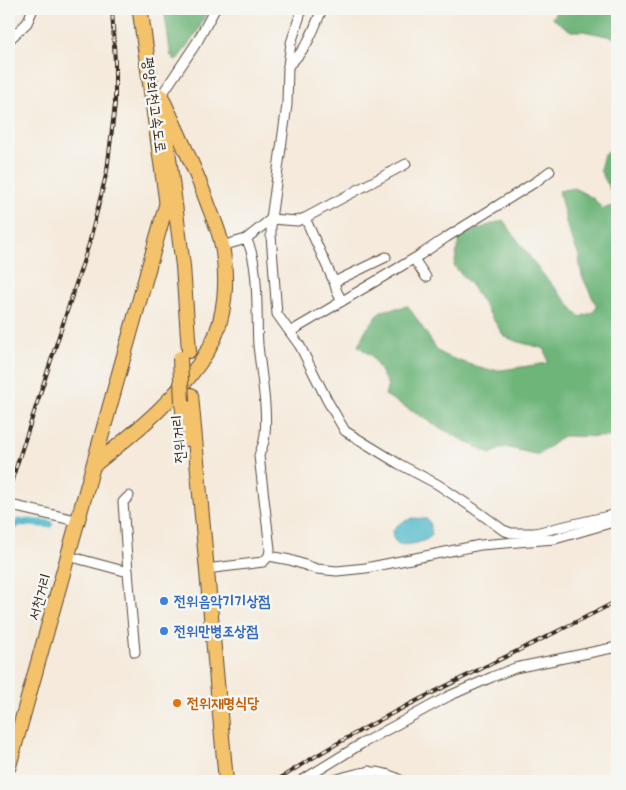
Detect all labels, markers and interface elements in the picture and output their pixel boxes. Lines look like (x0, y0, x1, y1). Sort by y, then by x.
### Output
street label: 평양희천고속도로 (137, 56, 171, 154)
street label: 전위거리 (166, 414, 192, 464)
street label: 서천거리 (23, 571, 57, 623)
place label: 전위음악기기상점 (173, 591, 271, 612)
marker: 전위음악기기상점 (158, 595, 170, 607)
place label: 전위만병조상점 (173, 621, 259, 642)
marker: 전위만병조상점 (158, 625, 170, 637)
place label: 전위재명식당 (186, 693, 259, 714)
marker: 전위재명식당 (171, 697, 183, 709)

